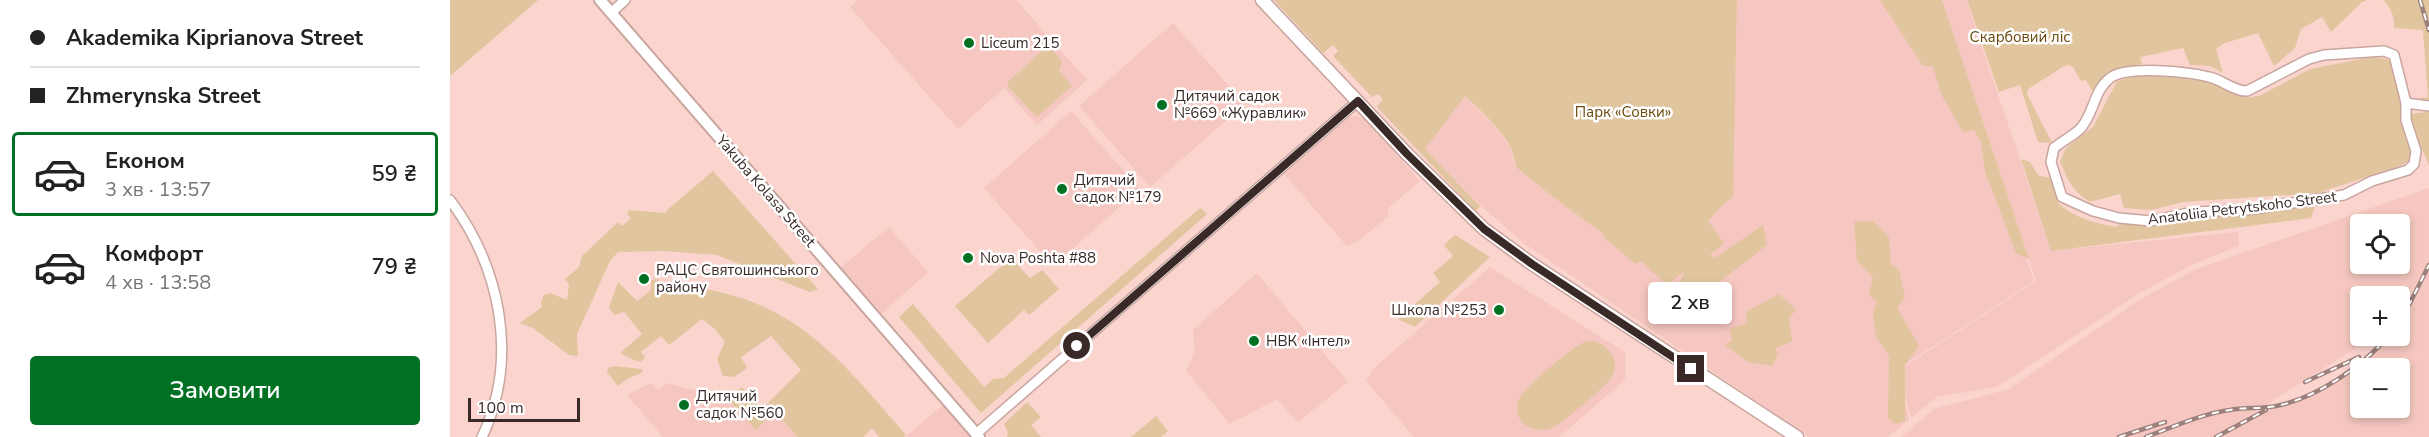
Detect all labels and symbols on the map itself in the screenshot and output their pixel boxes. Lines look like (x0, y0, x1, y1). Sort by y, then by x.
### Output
park label: Скарбовий ліс (1970, 27, 2070, 47)
place label: Liceum 215 (981, 33, 1060, 53)
marker: Liceum 215 (962, 36, 976, 50)
place label: Дитячий садок №669 «Журавлик» (1174, 86, 1307, 123)
marker: Дитячий садок №669 «Журавлик» (1155, 98, 1169, 112)
park label: Парк «Совки» (1575, 102, 1671, 122)
street label: Yakuba Kolasa Street (711, 130, 821, 252)
place label: Дитячий садок №179 (1074, 170, 1161, 207)
marker: Дитячий садок №179 (1055, 182, 1069, 196)
street label: Anatoliia Petrytskoho Street (2147, 186, 2338, 230)
place label: Nova Poshta #88 (980, 248, 1096, 268)
marker: Nova Poshta #88 (961, 251, 975, 265)
place label: РАЦС Святошинського району (656, 260, 819, 297)
marker: РАЦС Святошинського району (637, 272, 651, 286)
callout: 2 хв (1649, 282, 1733, 324)
place label: Школа №253 (1391, 300, 1487, 320)
marker: Школа №253 (1492, 303, 1506, 317)
place label: НВК «Інтел» (1266, 331, 1350, 351)
route start (1063, 332, 1090, 359)
marker: НВК «Інтел» (1247, 334, 1261, 348)
route end (1677, 355, 1704, 382)
place label: Дитячий садок №560 (696, 386, 783, 423)
scale bar (468, 395, 580, 422)
marker: Дитячий садок №560 (677, 398, 691, 412)

